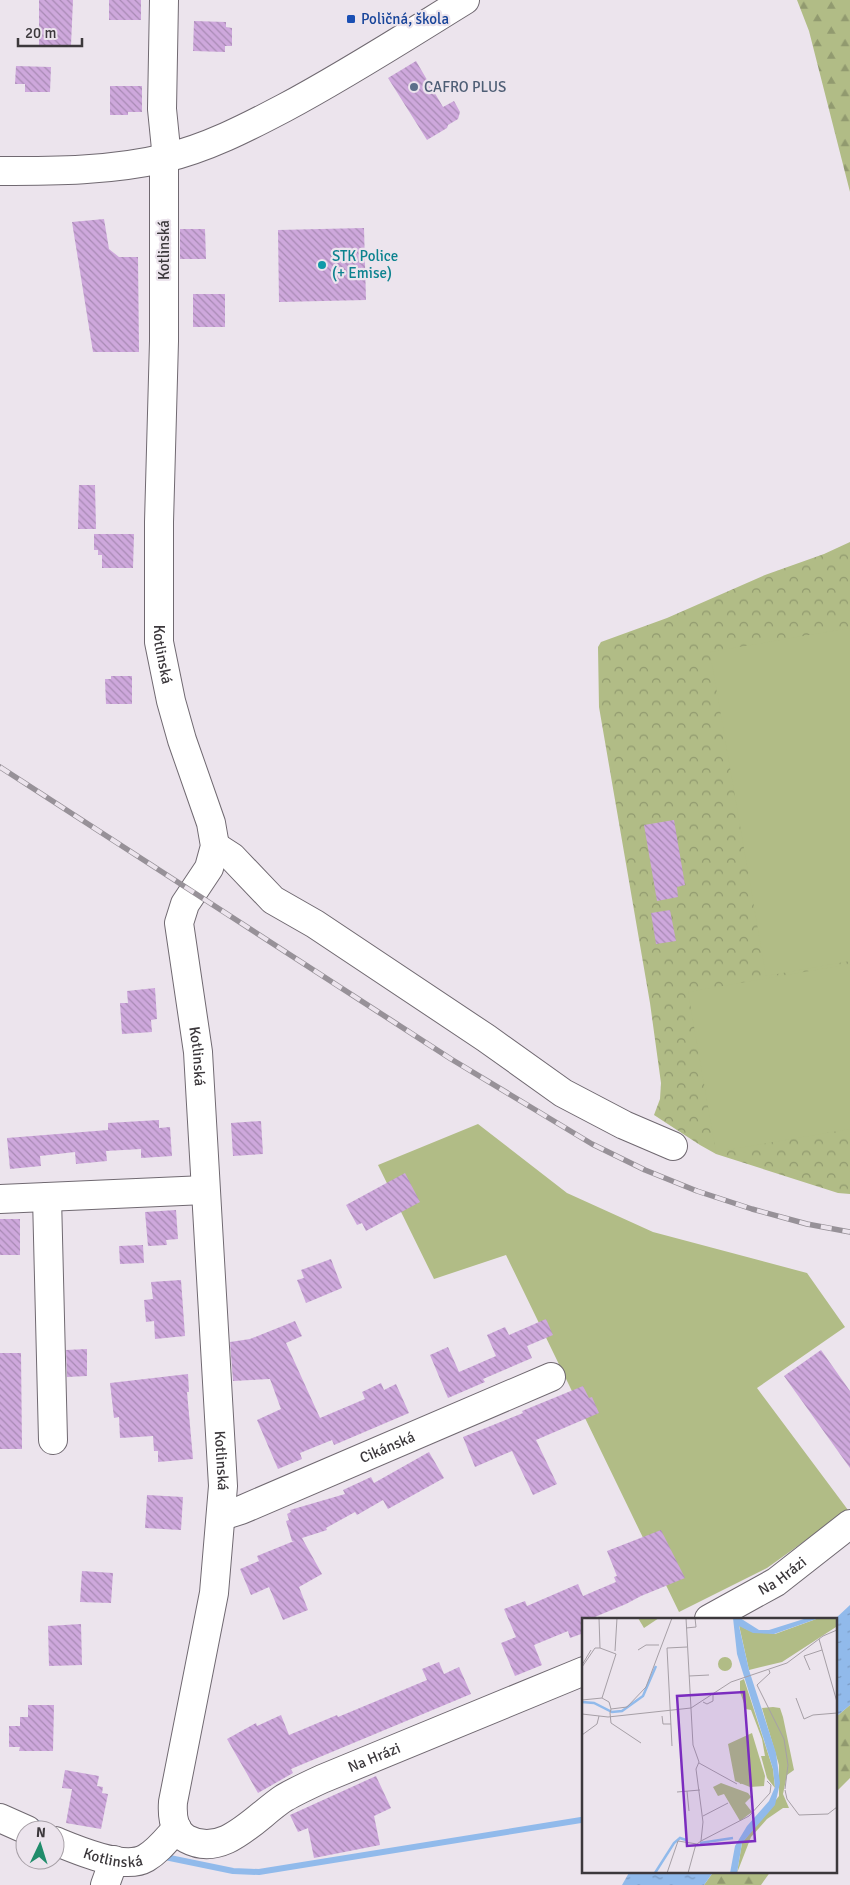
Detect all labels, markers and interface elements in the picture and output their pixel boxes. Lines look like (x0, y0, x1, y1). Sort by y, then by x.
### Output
place label: Poličná, škola (361, 10, 449, 28)
marker: Poličná, škola (345, 13, 357, 25)
scale bar (18, 15, 81, 47)
text: 20 m (25, 24, 56, 42)
place label: CAFRO PLUS (424, 78, 506, 96)
marker: CAFRO PLUS (408, 81, 420, 93)
street label: Kotlinská (155, 220, 173, 280)
place label: STK Police (+ Emise) (332, 247, 398, 282)
marker: STK Police (+ Emise) (316, 259, 328, 271)
street label: Kotlinská (150, 625, 176, 686)
street label: Kotlinská (185, 1025, 209, 1087)
street label: Cikánská (357, 1428, 417, 1467)
street label: Kotlinská (211, 1430, 232, 1491)
street label: Na Hrázi (755, 1553, 810, 1599)
inset map (582, 1618, 838, 1872)
street label: Na Hrázi (345, 1739, 403, 1776)
north arrow (15, 1820, 65, 1870)
text: N (35, 1824, 46, 1841)
street label: Kotlinská (81, 1844, 145, 1871)

